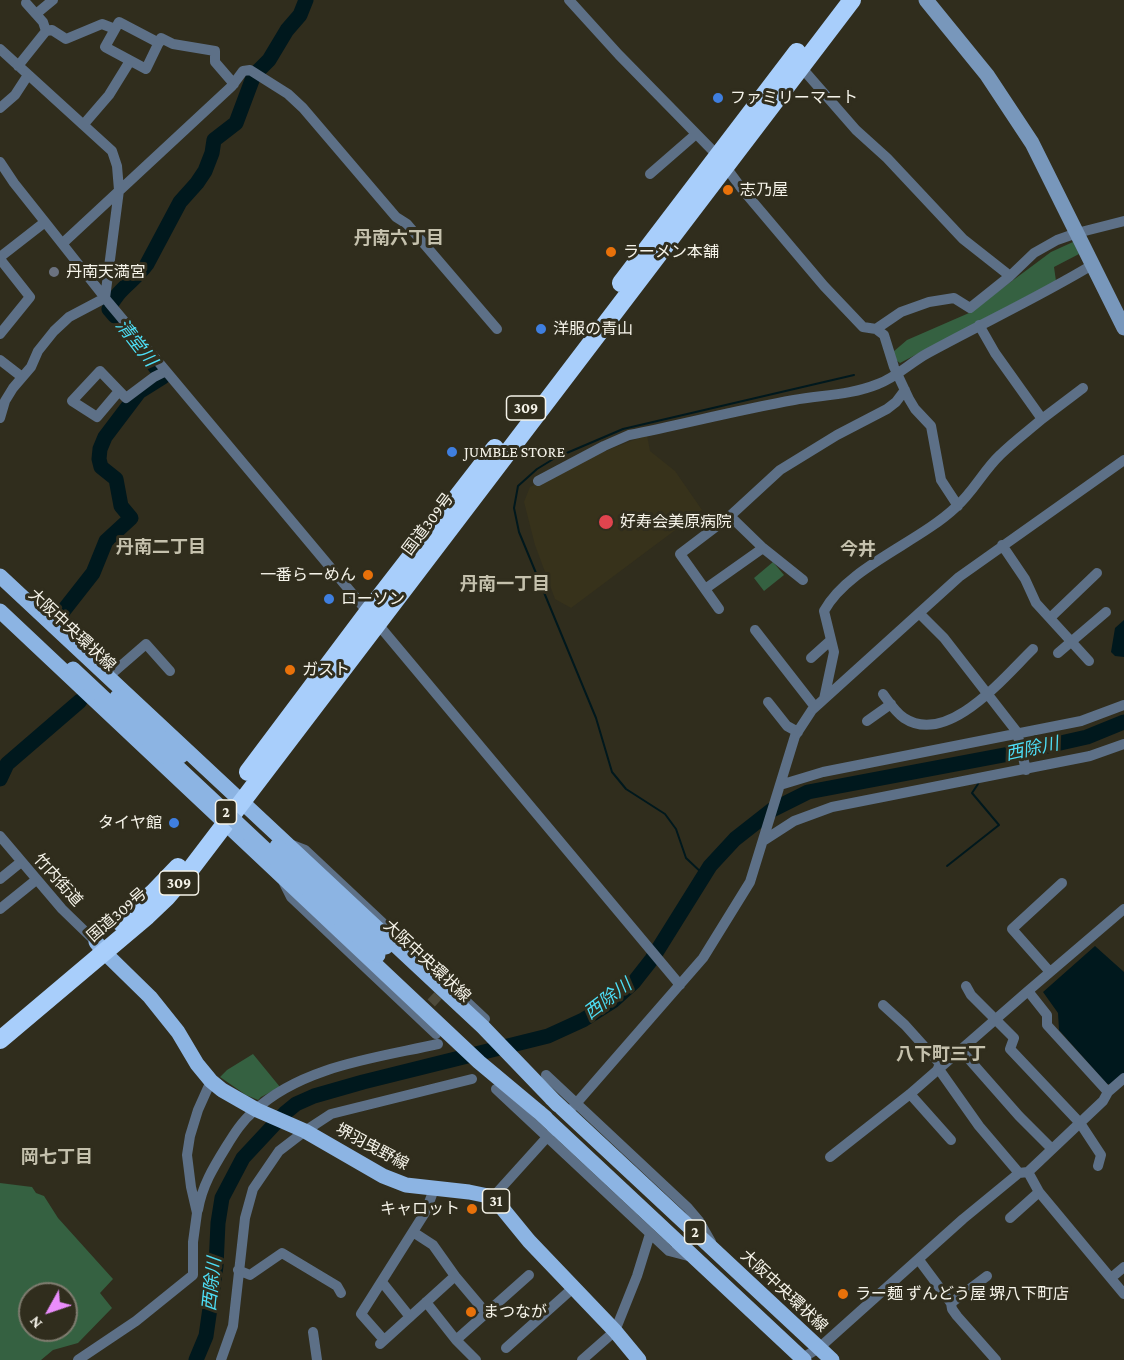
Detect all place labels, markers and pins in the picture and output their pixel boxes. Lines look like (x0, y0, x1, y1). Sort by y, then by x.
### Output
place label: ファミリーマート (730, 88, 858, 108)
marker: ファミリーマート (711, 91, 725, 105)
place label: 志乃屋 (740, 180, 788, 200)
marker: 志乃屋 (721, 183, 735, 197)
place label: ラーメン本舗 (623, 242, 719, 262)
marker: ラーメン本舗 (604, 245, 618, 259)
place label: 丹南天満宮 (66, 262, 146, 282)
marker: 丹南天満宮 (47, 265, 61, 279)
place label: 洋服の青山 (553, 319, 633, 339)
marker: 洋服の青山 (534, 322, 548, 336)
place label: JUMBLE STORE (464, 442, 565, 462)
marker: JUMBLE STORE (445, 445, 459, 459)
place label: 好寿会美原病院 (620, 512, 732, 532)
marker: 好寿会美原病院 (597, 513, 615, 531)
place label: 一番らーめん (260, 565, 356, 585)
marker: 一番らーめん (361, 568, 375, 582)
place label: ローソン (341, 589, 405, 609)
marker: ローソン (322, 592, 336, 606)
place label: ガスト (302, 660, 350, 680)
marker: ガスト (283, 663, 297, 677)
place label: タイヤ館 (98, 813, 162, 833)
marker: タイヤ館 (167, 816, 181, 830)
place label: キャロット (380, 1199, 460, 1219)
marker: キャロット (465, 1202, 479, 1216)
place label: ラー麺 ずんどう屋 堺八下町店 (855, 1284, 1069, 1304)
marker: ラー麺 ずんどう屋 堺八下町店 (836, 1287, 850, 1301)
place label: まつなが (483, 1302, 547, 1322)
marker: まつなが (464, 1305, 478, 1319)

